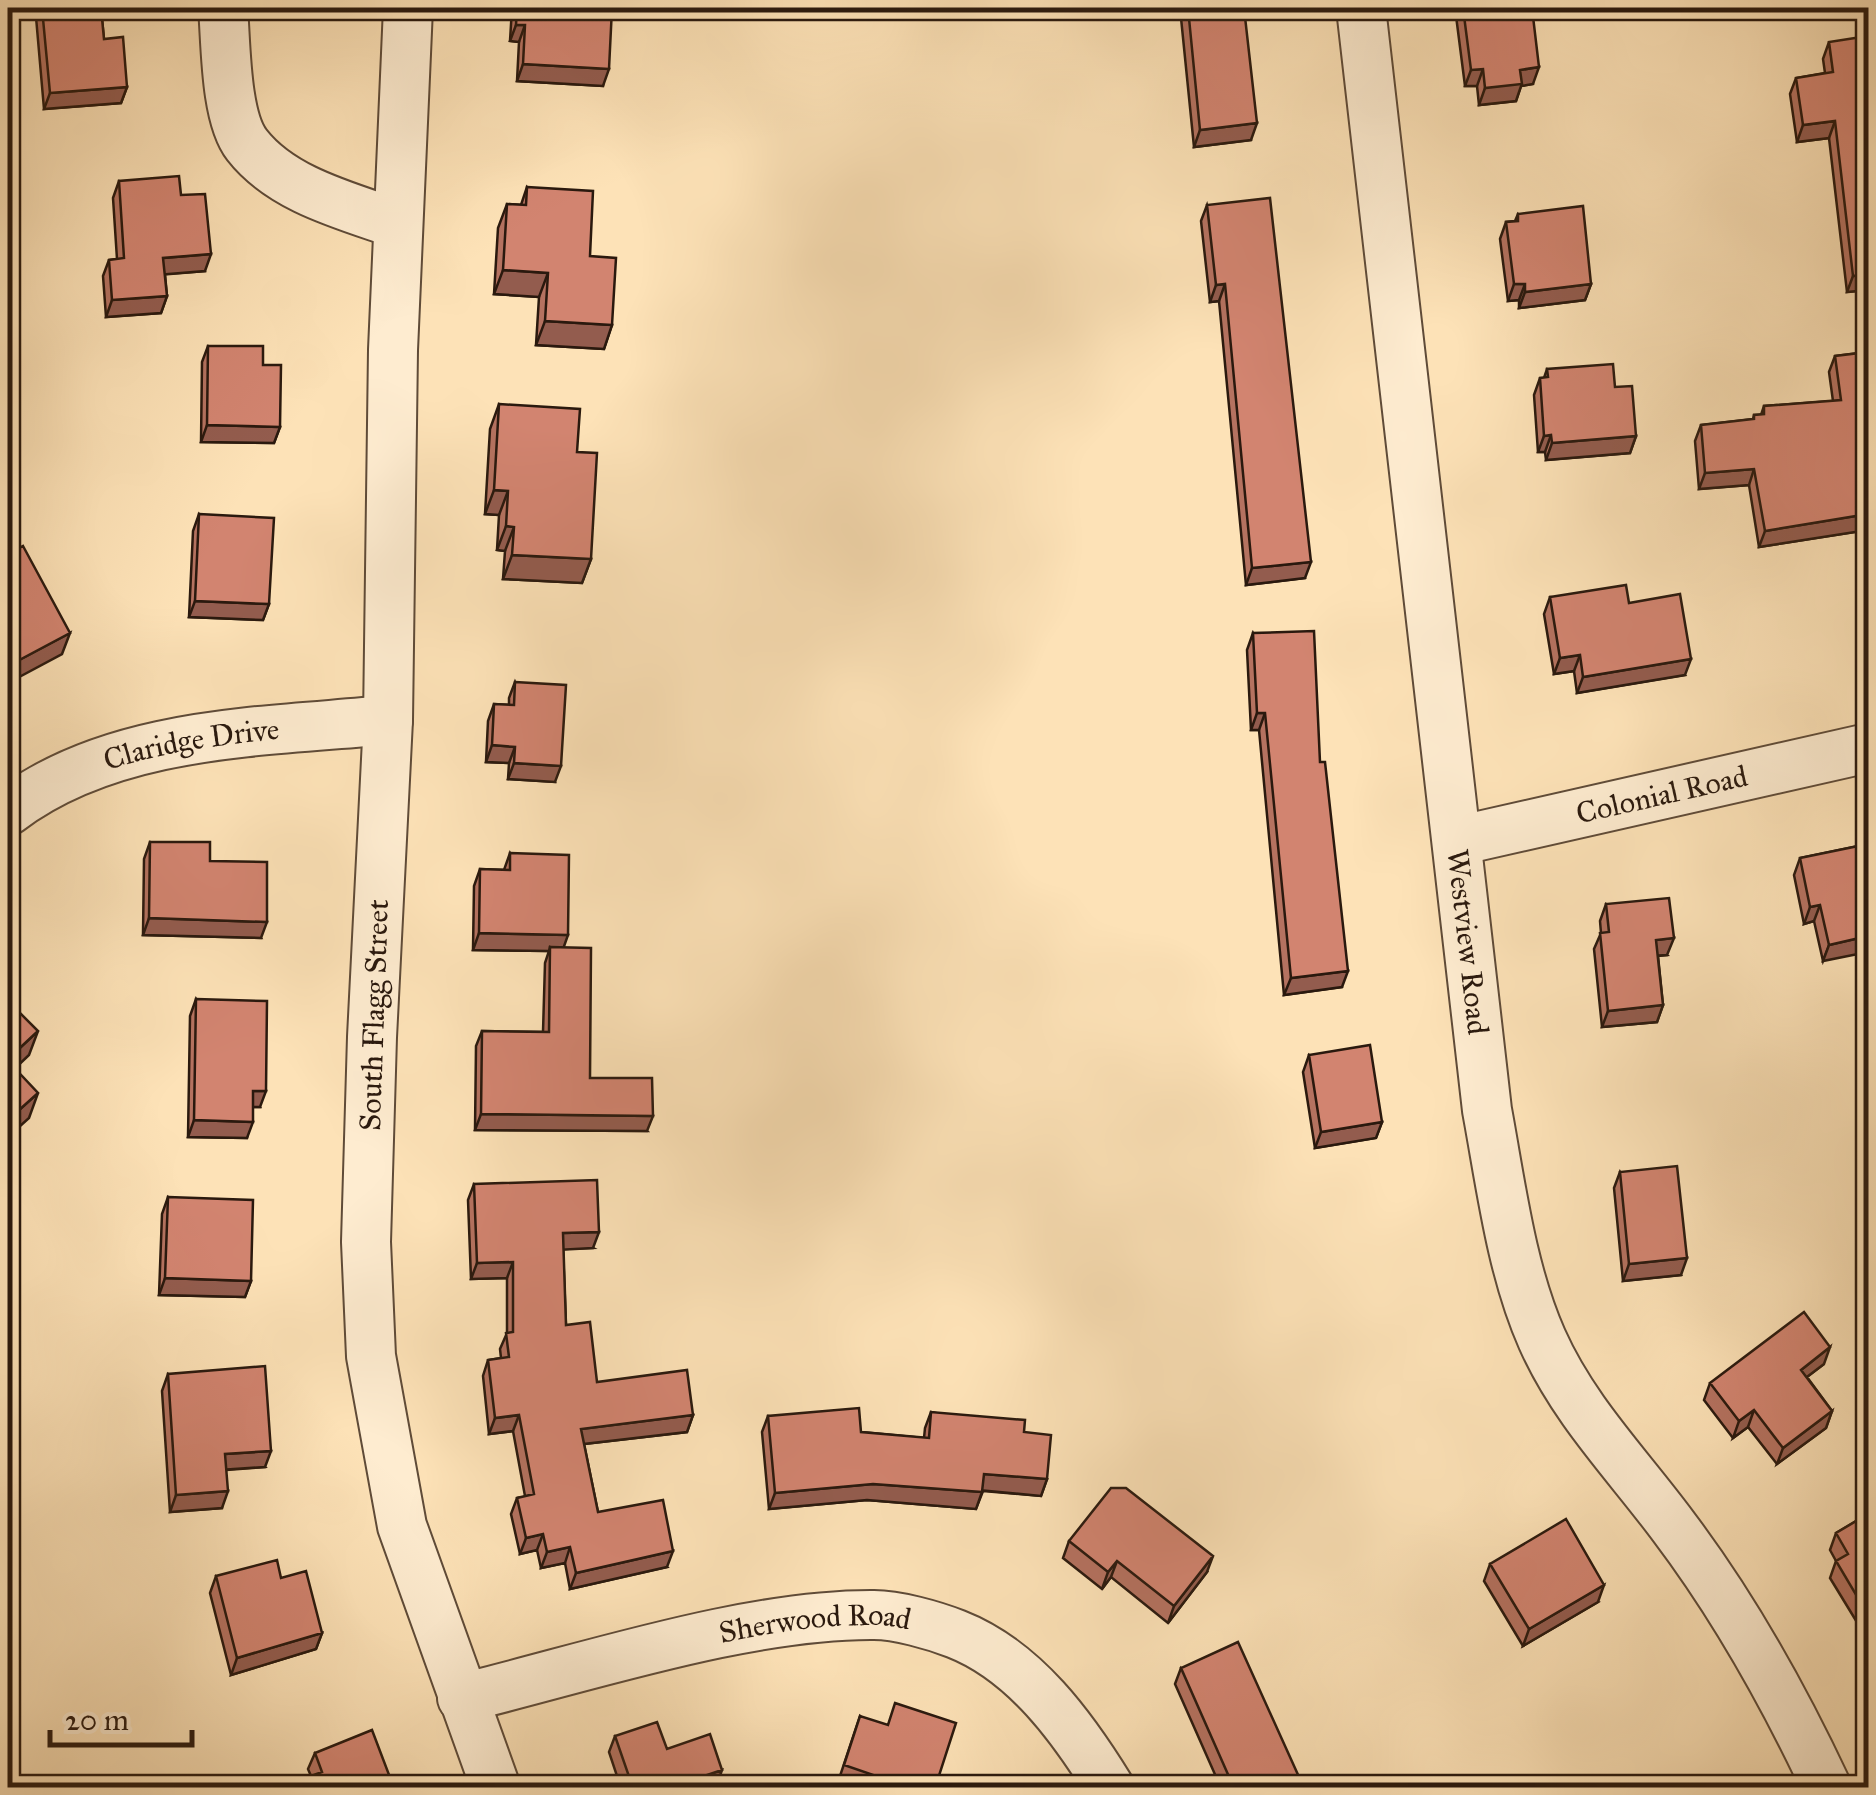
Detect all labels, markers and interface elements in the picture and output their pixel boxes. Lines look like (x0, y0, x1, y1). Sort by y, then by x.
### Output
street label: Claridge Drive (99, 711, 281, 778)
street label: Colonial Road (1573, 758, 1751, 831)
street label: Westview Road (1439, 847, 1496, 1037)
street label: South Flagg Street (352, 898, 396, 1131)
street label: Sherwood Road (716, 1597, 914, 1651)
scale bar (50, 1685, 192, 1747)
text: 20 m (65, 1702, 129, 1738)

